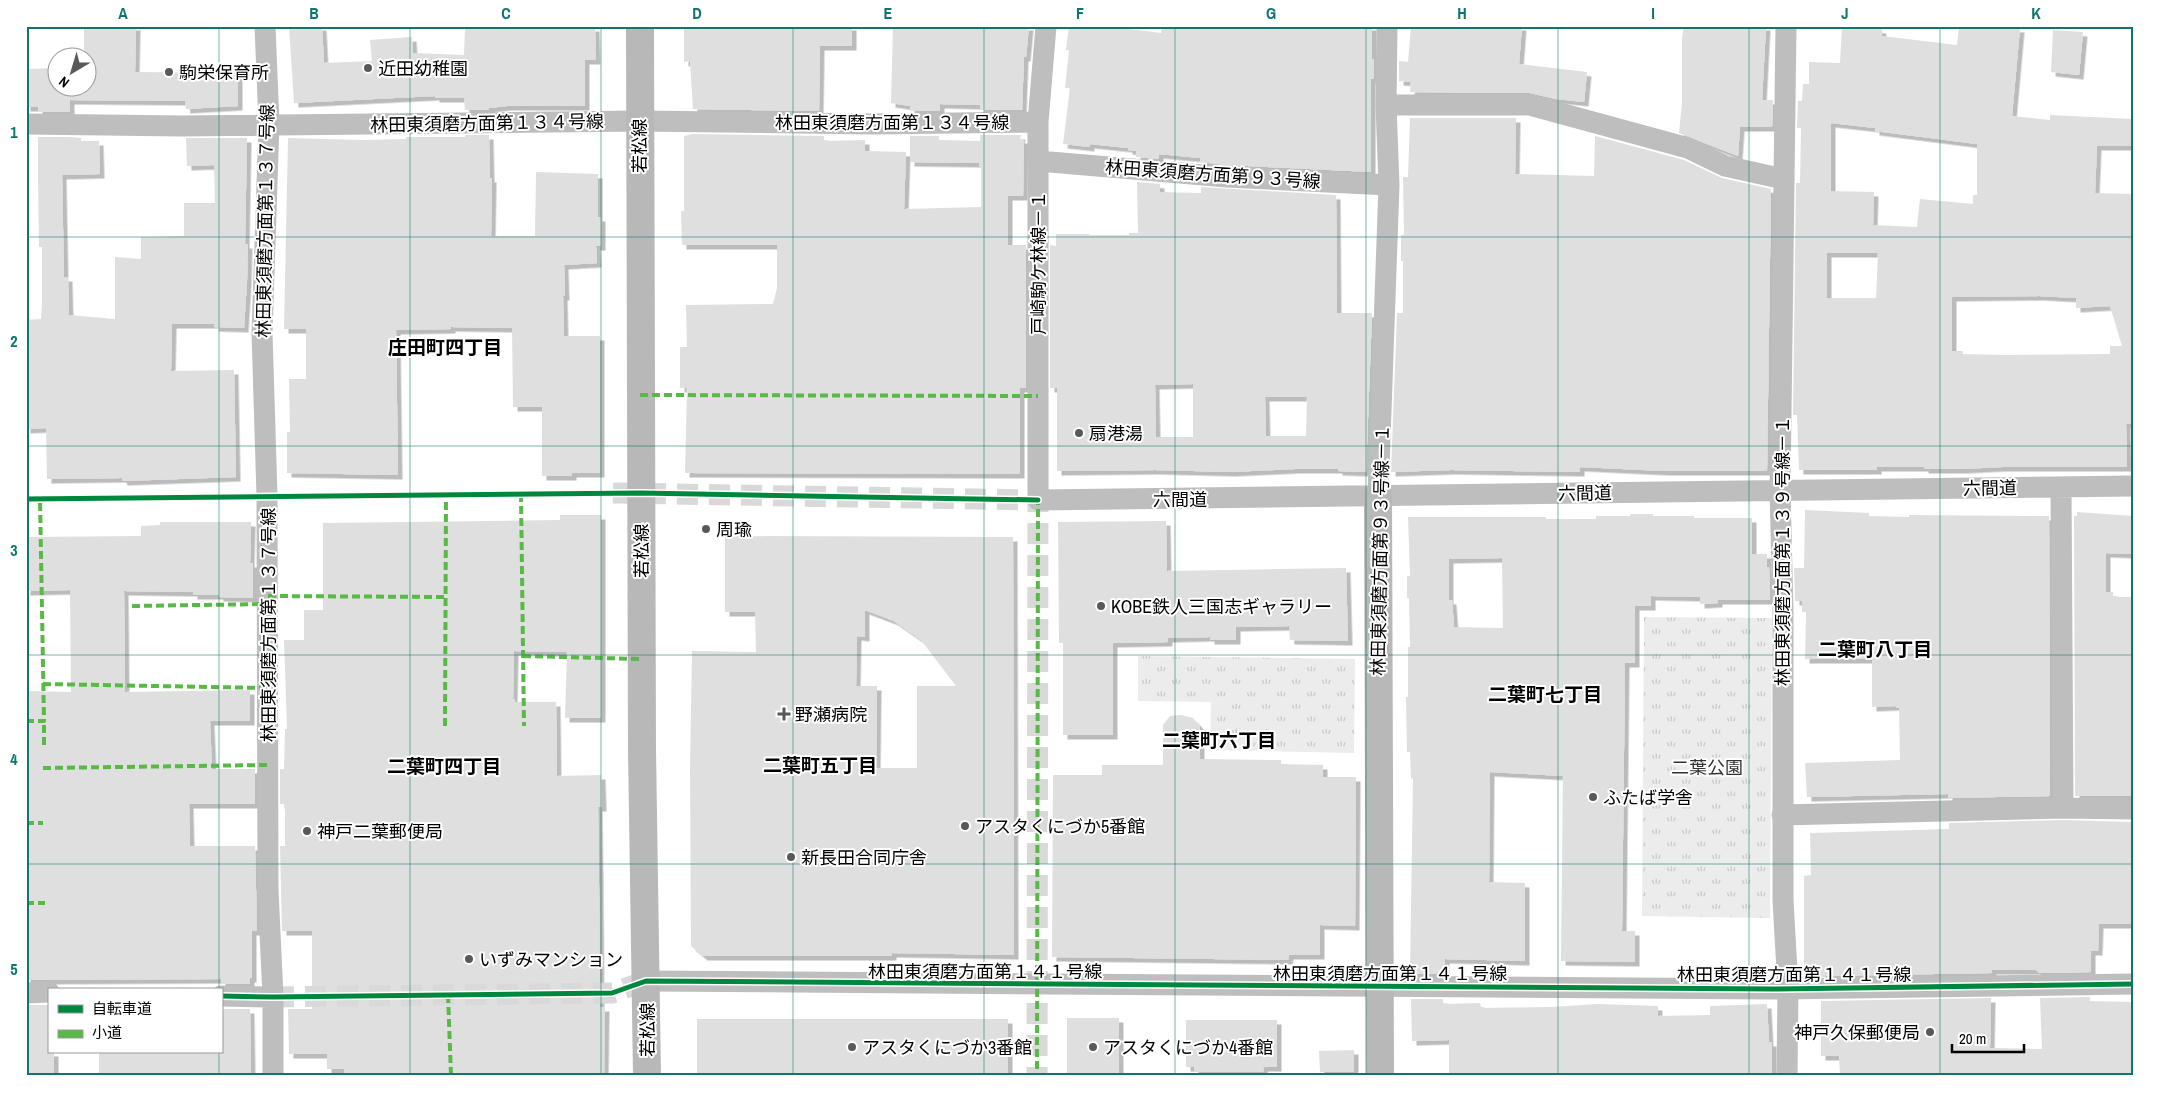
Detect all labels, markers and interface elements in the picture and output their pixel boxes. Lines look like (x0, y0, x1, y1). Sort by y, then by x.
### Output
text: A (118, 2, 128, 24)
text: B (309, 2, 319, 24)
text: C (501, 2, 511, 24)
text: D (692, 2, 702, 24)
text: E (884, 2, 893, 24)
text: F (1076, 2, 1084, 24)
text: G (1266, 2, 1276, 24)
text: H (1457, 2, 1467, 24)
text: I (1651, 2, 1655, 24)
text: J (1841, 2, 1849, 24)
text: K (2031, 2, 2041, 24)
north arrow (48, 48, 98, 98)
place label: 近田幼稚園 (378, 56, 468, 81)
place label: 駒栄保育所 (179, 60, 269, 85)
marker: 近田幼稚園 (362, 62, 374, 74)
marker: 駒栄保育所 (163, 66, 175, 78)
text: N (55, 73, 73, 92)
street label: 林田東須磨方面第１３７号線 (250, 104, 280, 338)
street label: 林田東須磨方面第１３４号線 (370, 108, 604, 138)
street label: 林田東須磨方面第１３４号線 (775, 110, 1009, 135)
street label: 若松線 (627, 119, 652, 173)
text: 1 (10, 121, 18, 143)
street label: 林田東須磨方面第９３号線 (1104, 154, 1322, 194)
street label: 戸崎駒ケ林線－１ (1026, 191, 1051, 335)
text: 2 (10, 330, 18, 352)
district label: 庄田町四丁目 (388, 334, 502, 360)
street label: 林田東須磨方面第１３９号線－１ (1770, 416, 1795, 686)
place label: 扇港湯 (1089, 421, 1143, 446)
street label: 林田東須磨方面第９３号線－１ (1365, 424, 1395, 676)
marker: 扇港湯 (1073, 427, 1085, 439)
street label: 六間道 (1963, 475, 2017, 501)
street label: 六間道 (1558, 480, 1612, 506)
street label: 六間道 (1153, 487, 1207, 512)
street label: 林田東須磨方面第１３７号線 (256, 508, 281, 742)
place label: 周瑜 (716, 517, 752, 542)
marker: 周瑜 (700, 523, 712, 535)
street label: 若松線 (629, 524, 654, 578)
text: 3 (10, 539, 18, 561)
place label: KOBE鉄人三国志ギャラリー (1111, 594, 1332, 619)
marker: KOBE鉄人三国志ギャラリー (1095, 600, 1107, 612)
district label: 二葉町八丁目 (1818, 636, 1932, 662)
district label: 二葉町七丁目 (1488, 681, 1602, 707)
place label: 野瀬病院 (795, 702, 867, 727)
marker: 野瀬病院 (777, 707, 791, 721)
district label: 二葉町六丁目 (1162, 727, 1276, 753)
text: 4 (10, 748, 18, 770)
district label: 二葉町五丁目 (763, 752, 877, 778)
district label: 二葉町四丁目 (387, 753, 501, 779)
park label: 二葉公園 (1671, 755, 1743, 780)
place label: ふたば学舎 (1603, 785, 1693, 810)
marker: ふたば学舎 (1587, 791, 1599, 803)
place label: アスタくにづか5番館 (975, 814, 1145, 839)
place label: 神戸二葉郵便局 (317, 819, 443, 844)
marker: アスタくにづか5番館 (959, 820, 971, 832)
marker: 神戸二葉郵便局 (301, 825, 313, 837)
place label: 新長田合同庁舎 (801, 845, 927, 870)
marker: 新長田合同庁舎 (785, 851, 797, 863)
place label: いずみマンション (479, 947, 623, 972)
marker: いずみマンション (463, 953, 475, 965)
text: 5 (10, 958, 18, 980)
street label: 林田東須磨方面第１４１号線 (868, 959, 1102, 984)
street label: 林田東須磨方面第１４１号線 (1273, 961, 1507, 986)
street label: 林田東須磨方面第１４１号線 (1677, 962, 1911, 987)
legend (48, 988, 222, 1054)
text: 自転車道 (92, 998, 152, 1019)
street label: 若松線 (635, 1003, 660, 1057)
place label: 神戸久保郵便局 (1794, 1020, 1920, 1045)
scale bar (1952, 1021, 2024, 1053)
text: 小道 (92, 1022, 122, 1043)
marker: 神戸久保郵便局 (1924, 1026, 1936, 1038)
text: 20 m (1959, 1028, 1986, 1049)
place label: アスタくにづか3番館 (862, 1035, 1032, 1060)
place label: アスタくにづか4番館 (1103, 1035, 1273, 1060)
marker: アスタくにづか3番館 (846, 1041, 858, 1053)
marker: アスタくにづか4番館 (1087, 1041, 1099, 1053)

